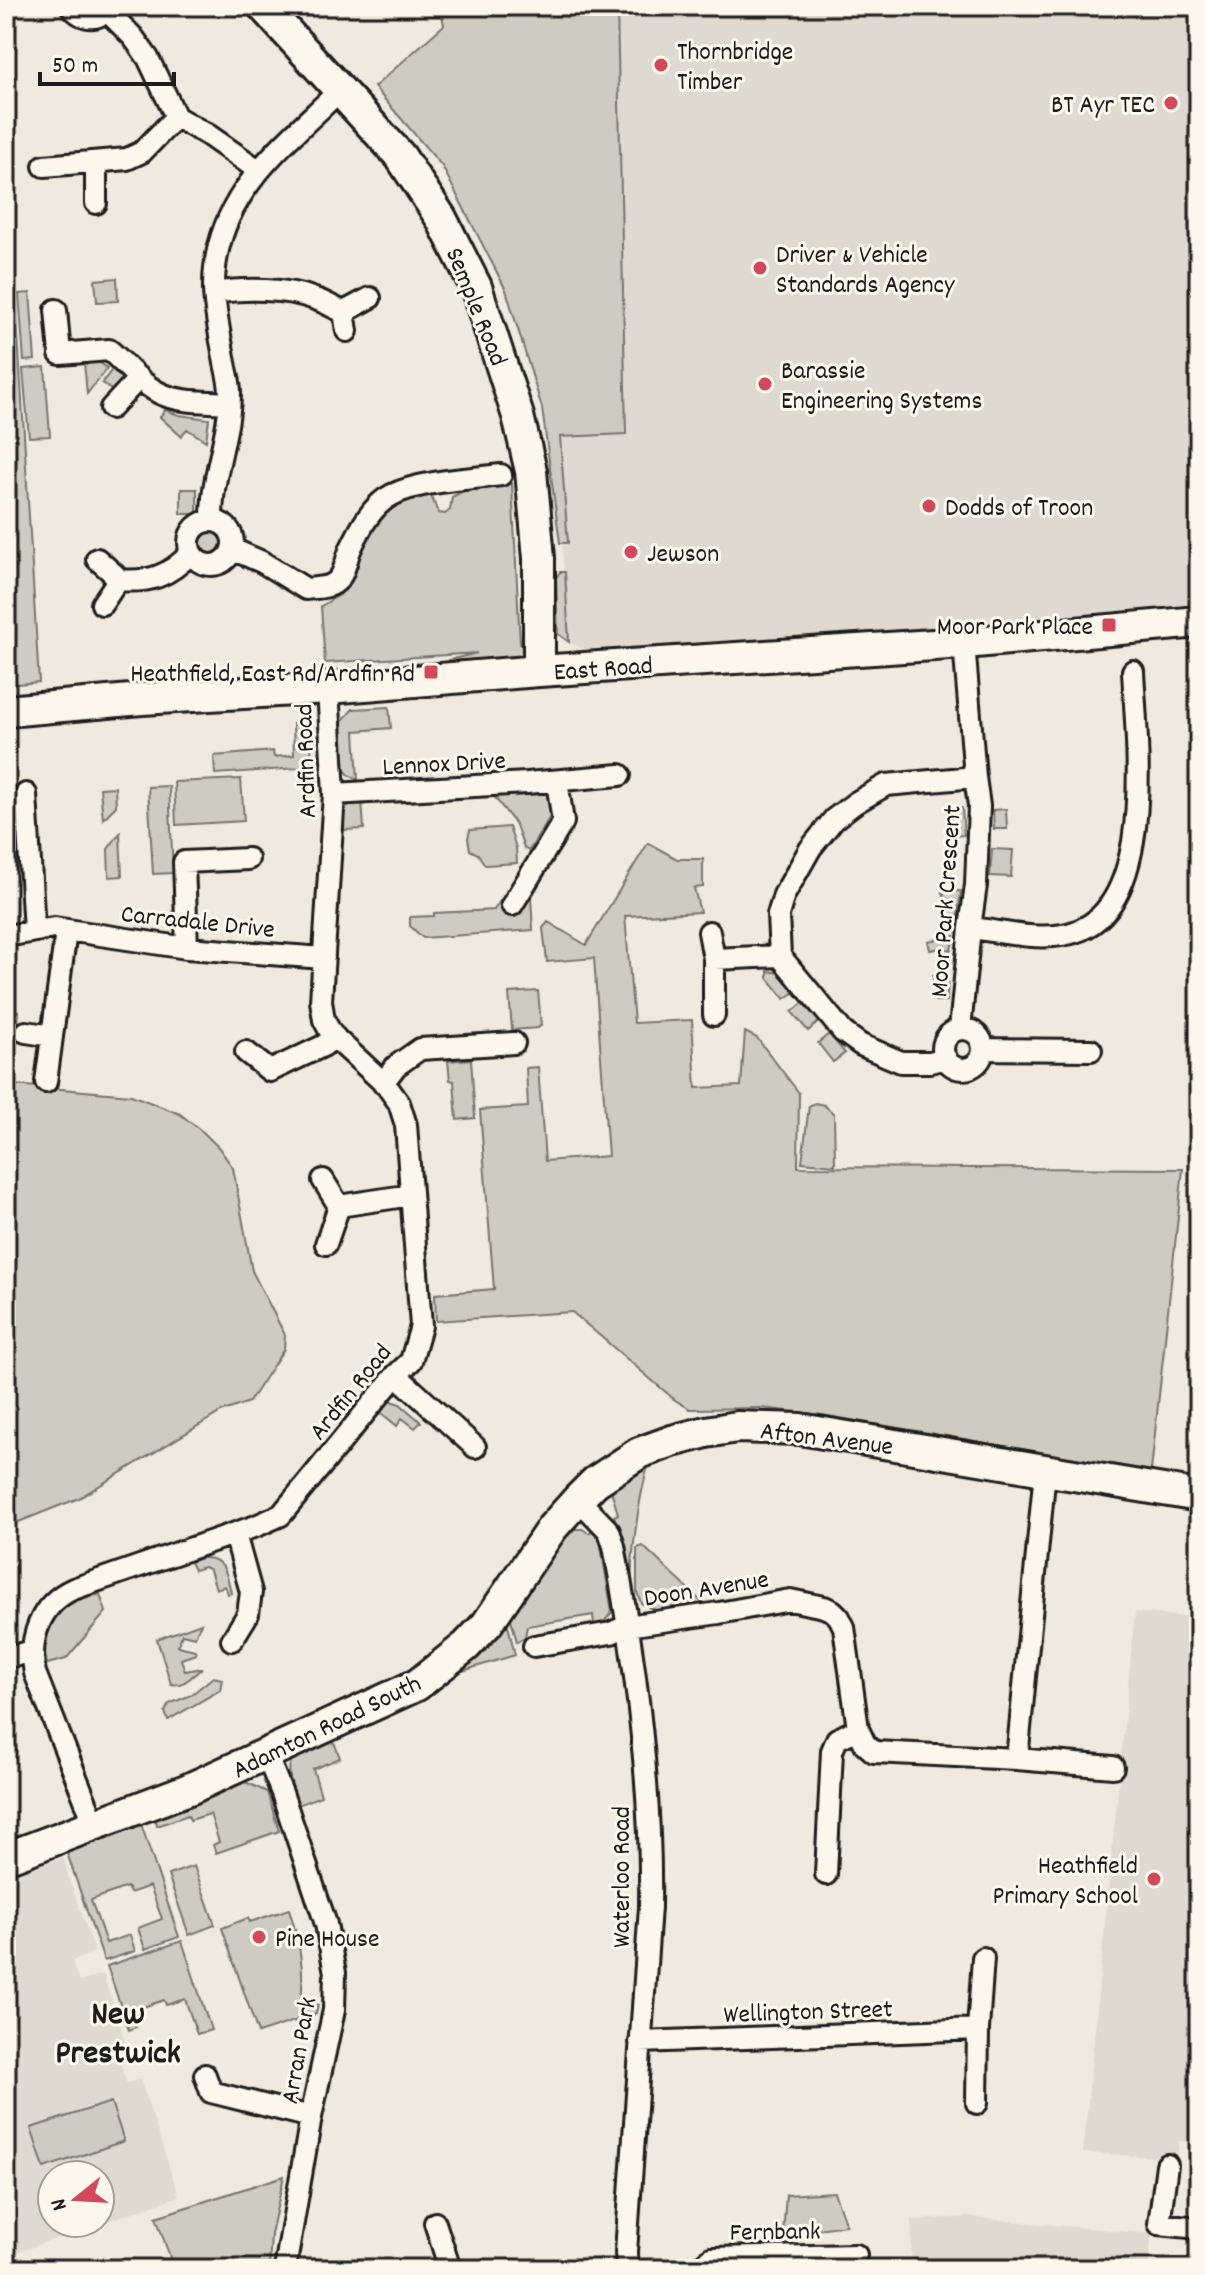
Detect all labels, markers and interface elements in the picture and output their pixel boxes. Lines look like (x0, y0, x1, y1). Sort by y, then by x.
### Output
place label: Thornbridge Timber (677, 35, 793, 102)
scale bar (40, 36, 174, 86)
text: 50 m (52, 50, 98, 84)
marker: Thornbridge Timber (652, 56, 670, 74)
place label: BT Ayr TEC (1051, 88, 1155, 125)
marker: BT Ayr TEC (1162, 94, 1180, 112)
place label: Driver & Vehicle Standards Agency (776, 238, 955, 305)
street label: Semple Road (434, 242, 515, 372)
marker: Driver & Vehicle Standards Agency (751, 259, 769, 277)
place label: Barassie Engineering Systems (781, 354, 982, 421)
marker: Barassie Engineering Systems (756, 375, 774, 393)
place label: Dodds of Troon (945, 491, 1093, 528)
marker: Dodds of Troon (920, 497, 938, 515)
place label: Jewson (647, 537, 719, 574)
marker: Jewson (622, 543, 640, 561)
place label: Moor Park Place (937, 610, 1093, 647)
marker: Moor Park Place (1100, 616, 1118, 634)
street label: East Road (553, 649, 654, 692)
place label: Heathfield, East Rd/Ardfin Rd (130, 657, 415, 694)
marker: Heathfield, East Rd/Ardfin Rd (422, 663, 440, 681)
street label: Ardfin Road (287, 703, 328, 819)
street label: Lennox Drive (382, 744, 507, 787)
street label: Moor Park Crescent (922, 803, 973, 999)
street label: Carradale Drive (119, 897, 276, 950)
street label: Ardfin Road (301, 1337, 402, 1449)
street label: Afton Avenue (758, 1414, 895, 1467)
street label: Doon Avenue (642, 1562, 772, 1619)
street label: Adamton Road South (227, 1666, 428, 1790)
street label: Waterloo Road (605, 1806, 642, 1948)
place label: Heathfield Primary School (992, 1849, 1138, 1916)
marker: Heathfield Primary School (1145, 1870, 1163, 1888)
place label: Pine House (275, 1922, 379, 1959)
marker: Pine House (250, 1928, 268, 1946)
district label: New Prestwick (55, 1992, 181, 2080)
street label: Wellington Street (723, 1992, 894, 2035)
street label: Arran Park (273, 1994, 328, 2107)
north arrow (36, 2159, 116, 2239)
text: N (44, 2194, 77, 2214)
street label: Fernbank (729, 2214, 821, 2253)

